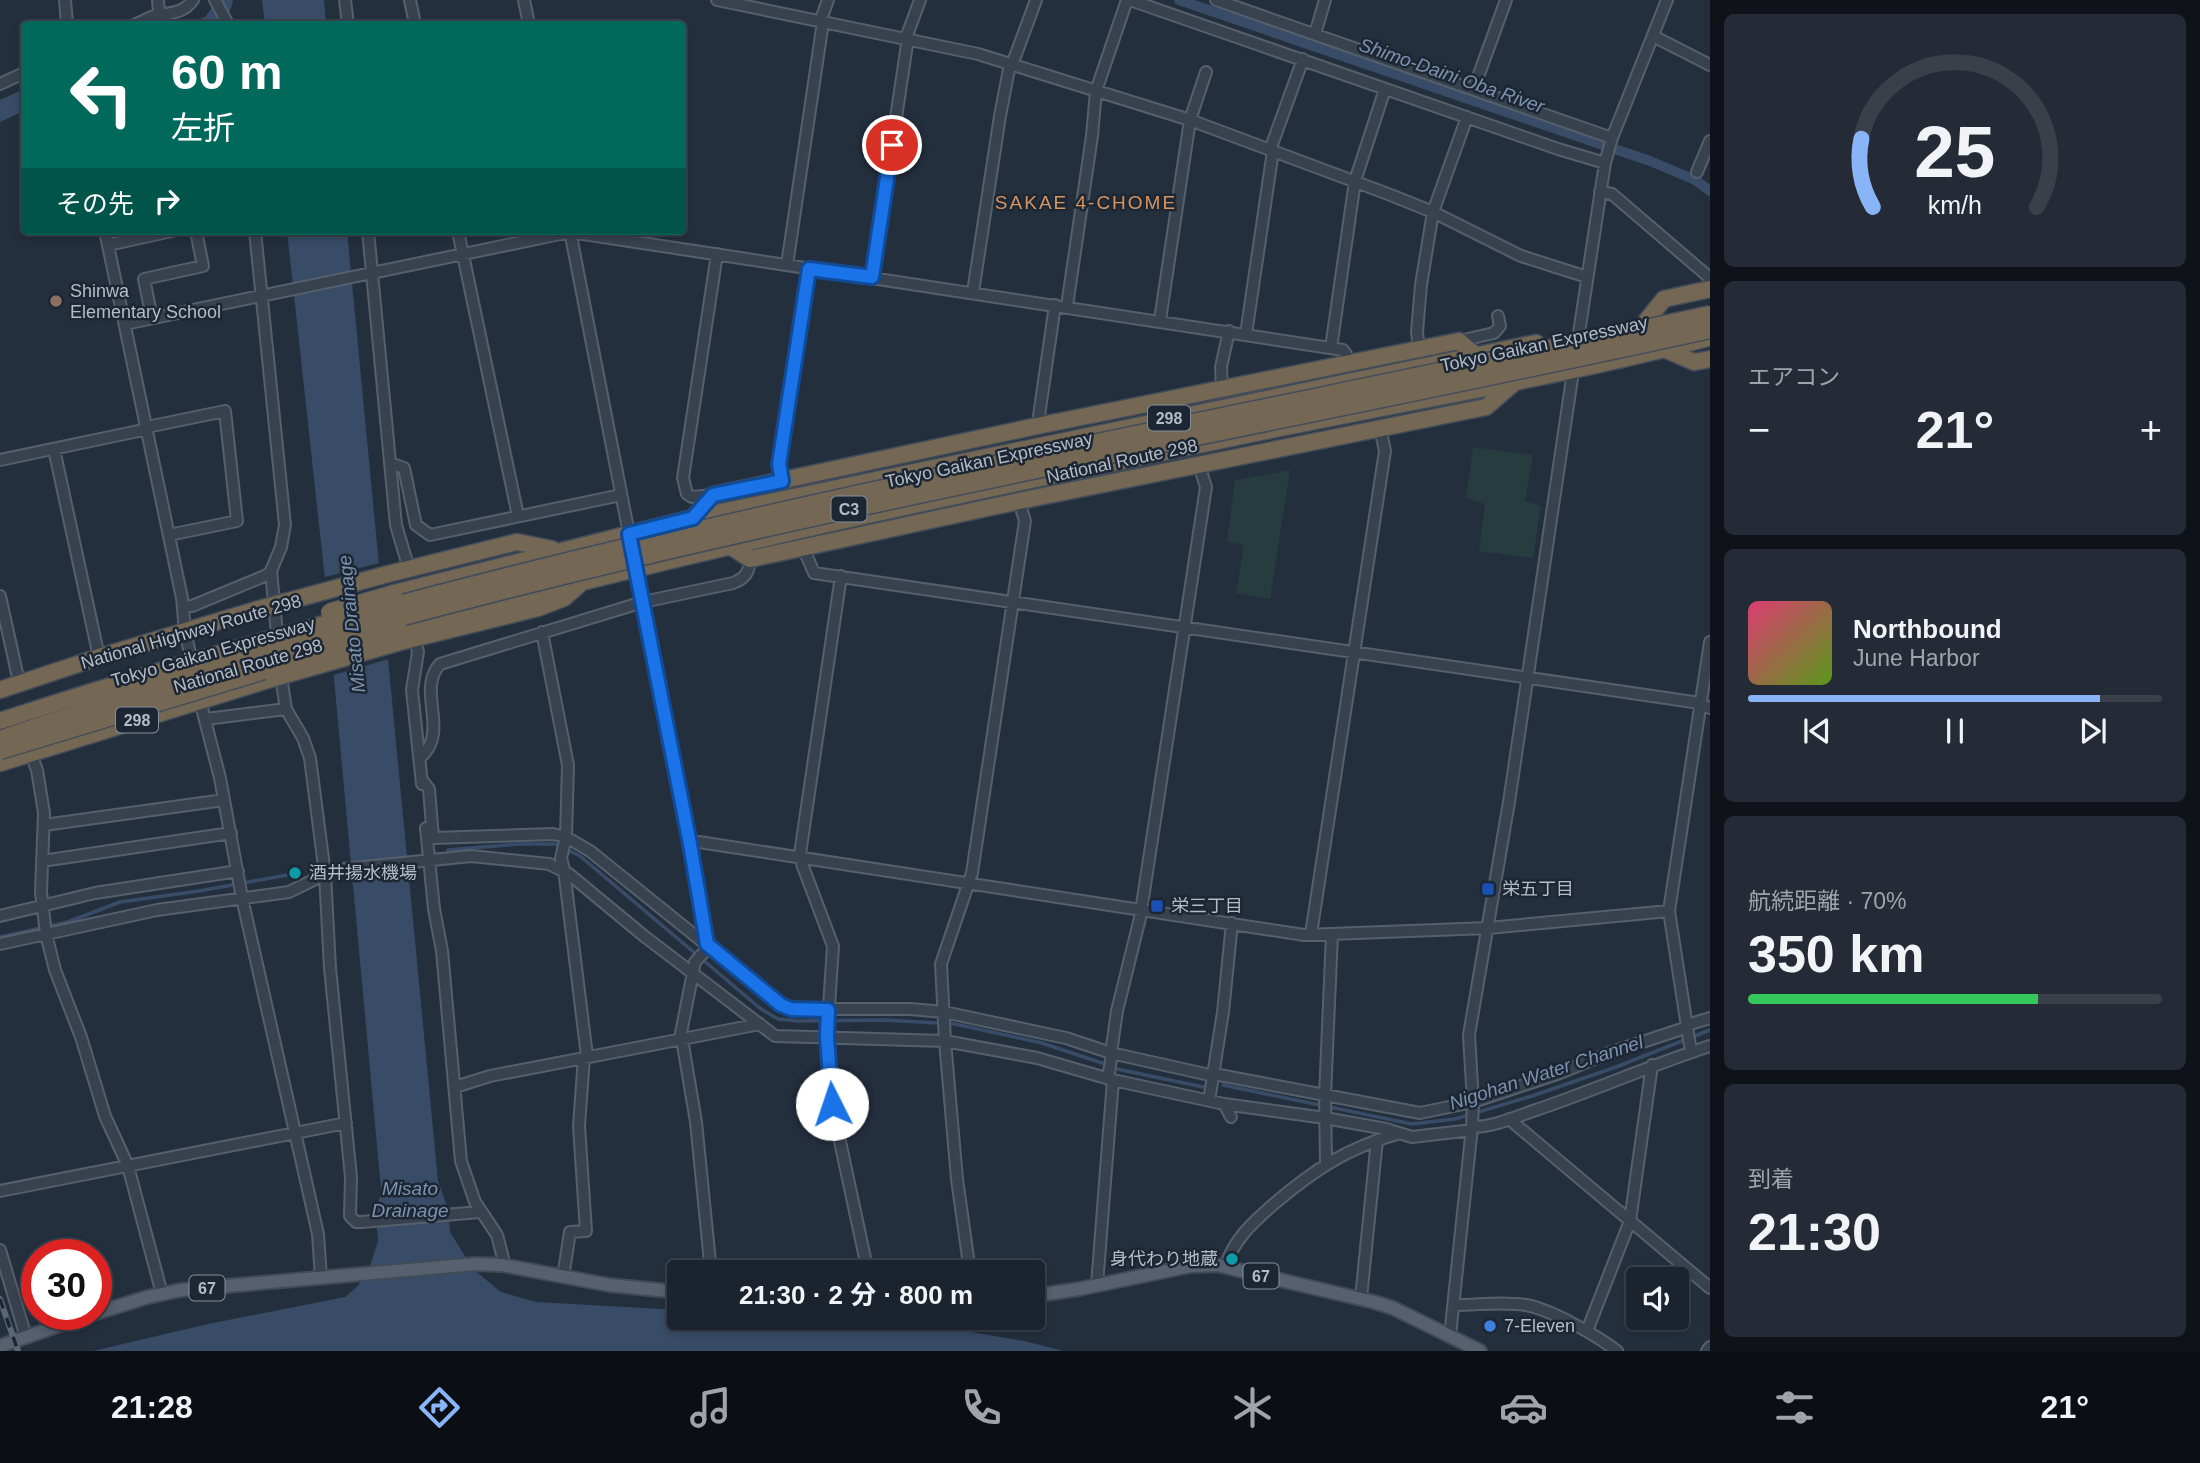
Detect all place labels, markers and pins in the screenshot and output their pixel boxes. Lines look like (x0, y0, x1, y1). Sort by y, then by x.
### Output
pin (862, 115, 922, 175)
place label: Shinwa Elementary School (70, 281, 221, 322)
marker: Shinwa Elementary School (48, 293, 64, 309)
place label: 酒井揚水機場 (309, 863, 417, 883)
marker: 酒井揚水機場 (287, 865, 303, 881)
place label: 栄五丁目 (1502, 879, 1574, 899)
marker: 栄五丁目 (1480, 881, 1496, 897)
place label: 栄三丁目 (1171, 896, 1243, 916)
marker: 栄三丁目 (1149, 898, 1165, 914)
place label: 身代わり地蔵 (1110, 1249, 1218, 1269)
marker: 身代わり地蔵 (1224, 1251, 1240, 1267)
place label: 7-Eleven (1504, 1316, 1575, 1336)
marker: 7-Eleven (1482, 1318, 1498, 1334)

